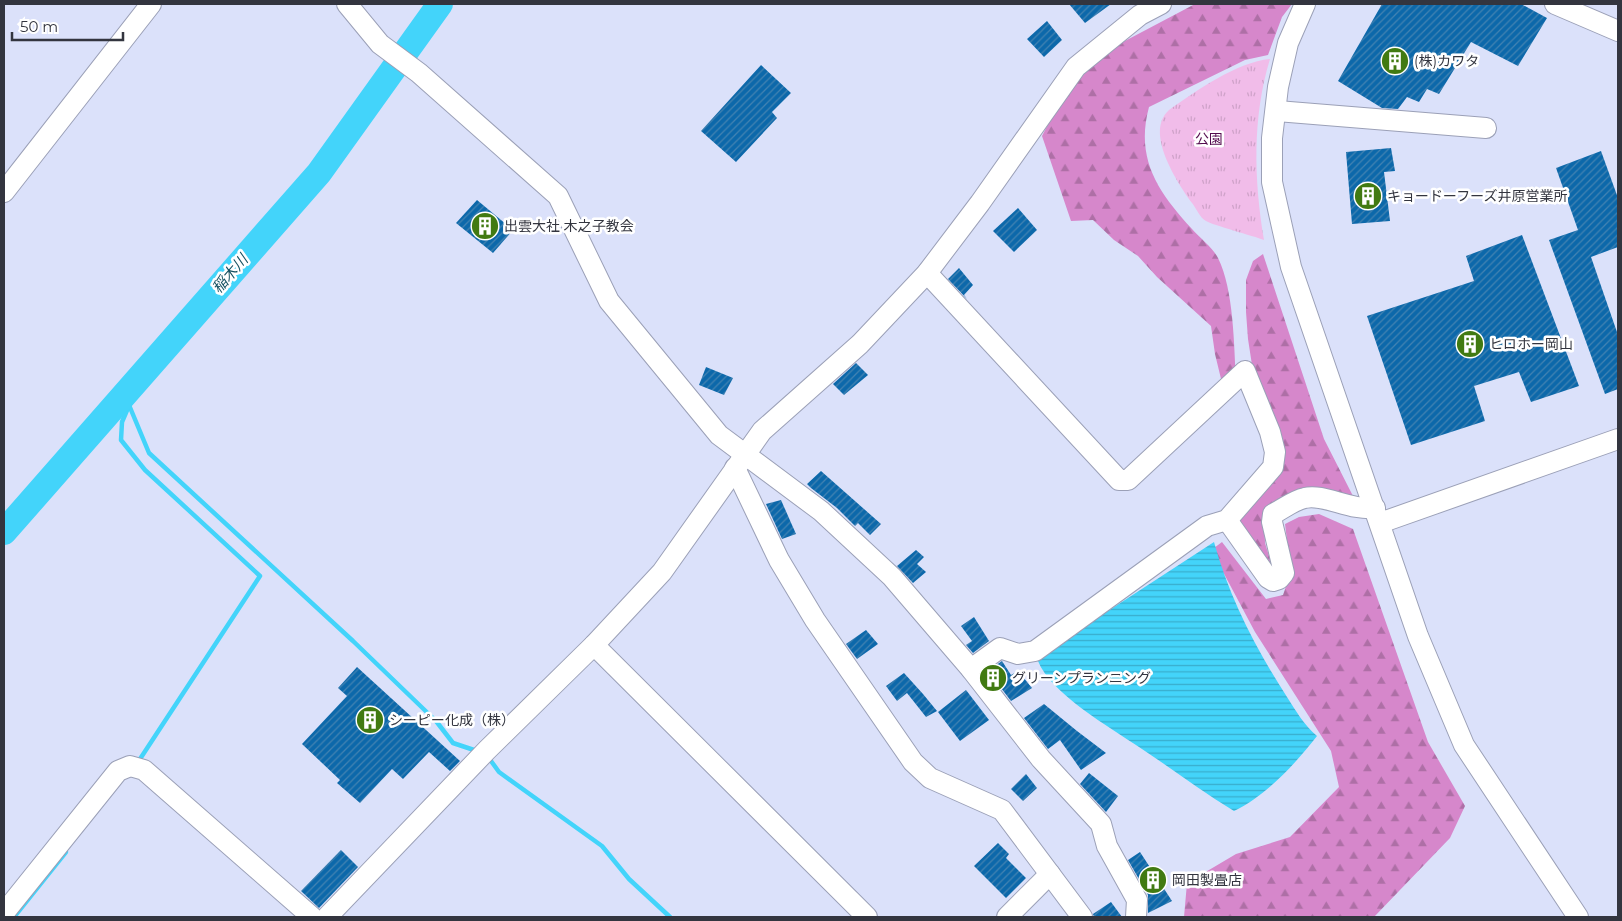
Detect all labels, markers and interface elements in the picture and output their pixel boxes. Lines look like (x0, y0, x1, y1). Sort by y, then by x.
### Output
scale bar (12, 10, 124, 42)
text: 50 m (20, 17, 58, 36)
building icon: (株)カワタ (1380, 46, 1410, 76)
place label: (株)カワタ (1414, 52, 1479, 70)
park label: 公園 (1195, 130, 1223, 148)
building icon: キョードーフーズ井原営業所 (1353, 181, 1383, 211)
place label: キョードーフーズ井原営業所 (1387, 187, 1567, 205)
building icon: 出雲大社 木之子教会 (470, 211, 500, 241)
place label: 出雲大社 木之子教会 (504, 217, 634, 235)
water label: 稲木川 (208, 249, 253, 297)
building icon: ヒロホー岡山 (1455, 329, 1485, 359)
place label: ヒロホー岡山 (1489, 335, 1573, 353)
building icon: グリーンプランニング (978, 663, 1008, 693)
place label: グリーンプランニング (1012, 669, 1151, 687)
building icon: シーピー化成（株） (355, 705, 385, 735)
place label: シーピー化成（株） (389, 711, 515, 729)
building icon: 岡田製畳店 (1138, 865, 1168, 895)
place label: 岡田製畳店 (1172, 871, 1242, 889)

